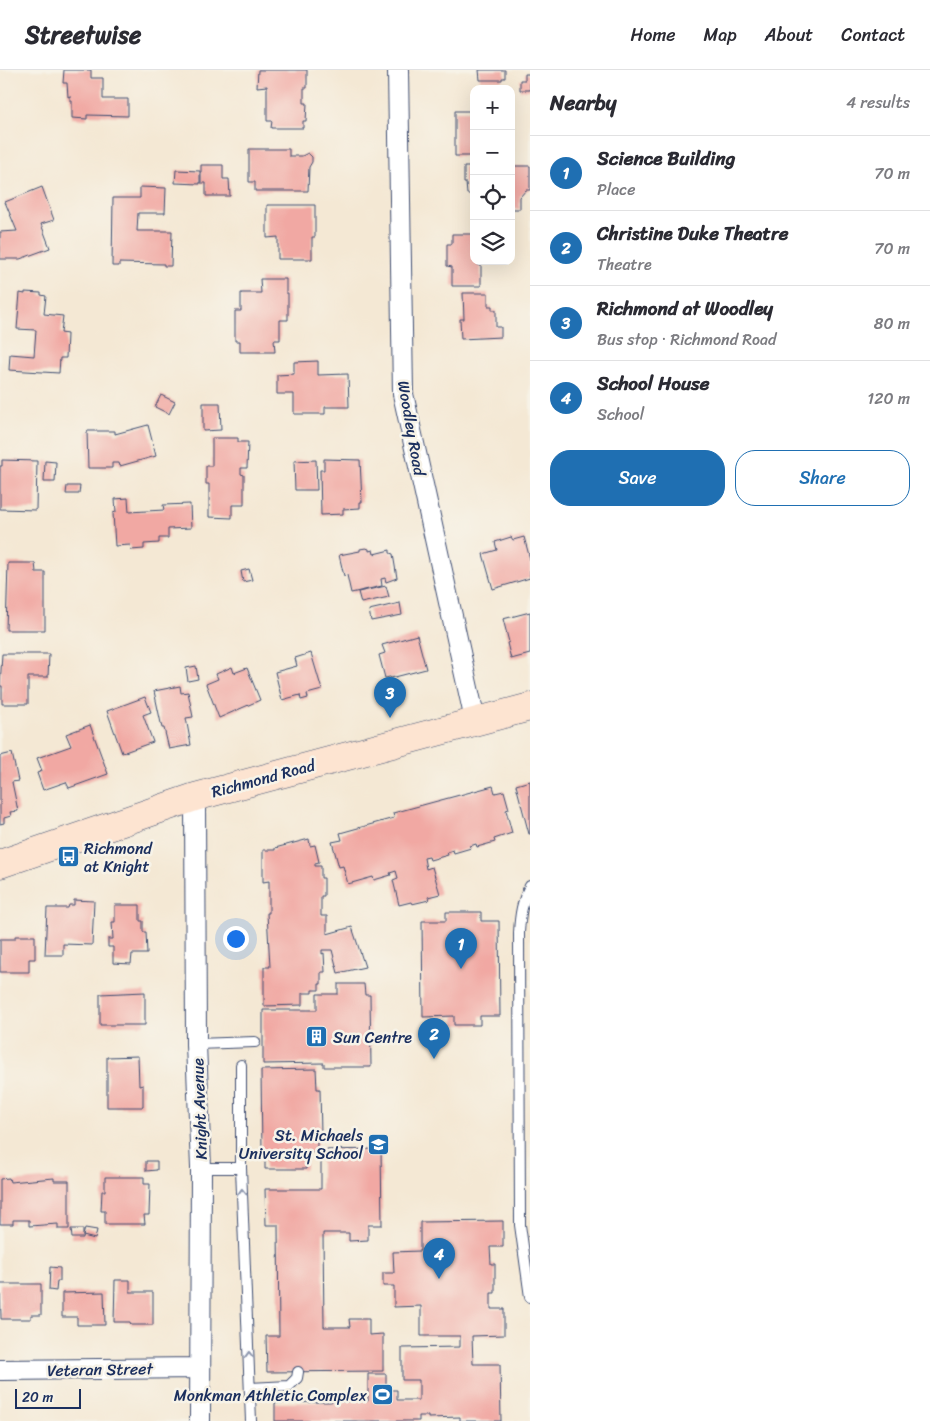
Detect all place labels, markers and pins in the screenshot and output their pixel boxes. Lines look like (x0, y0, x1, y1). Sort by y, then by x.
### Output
pin: 3 (374, 677, 406, 718)
place label: Richmond at Knight (84, 834, 154, 881)
bus stop icon: Richmond at Knight (56, 845, 80, 869)
pin: 1 (445, 928, 477, 969)
pin: 2 (418, 1018, 450, 1059)
place label: Sun Centre (333, 1023, 412, 1052)
building icon: Sun Centre (305, 1025, 329, 1049)
place label: St. Michaels University School (239, 1121, 364, 1168)
school or university icon: St. Michaels University School (367, 1132, 391, 1156)
pin: 4 (423, 1238, 455, 1279)
place label: Monkman Athletic Complex (174, 1381, 368, 1410)
sports icon: Monkman Athletic Complex (371, 1383, 395, 1407)

